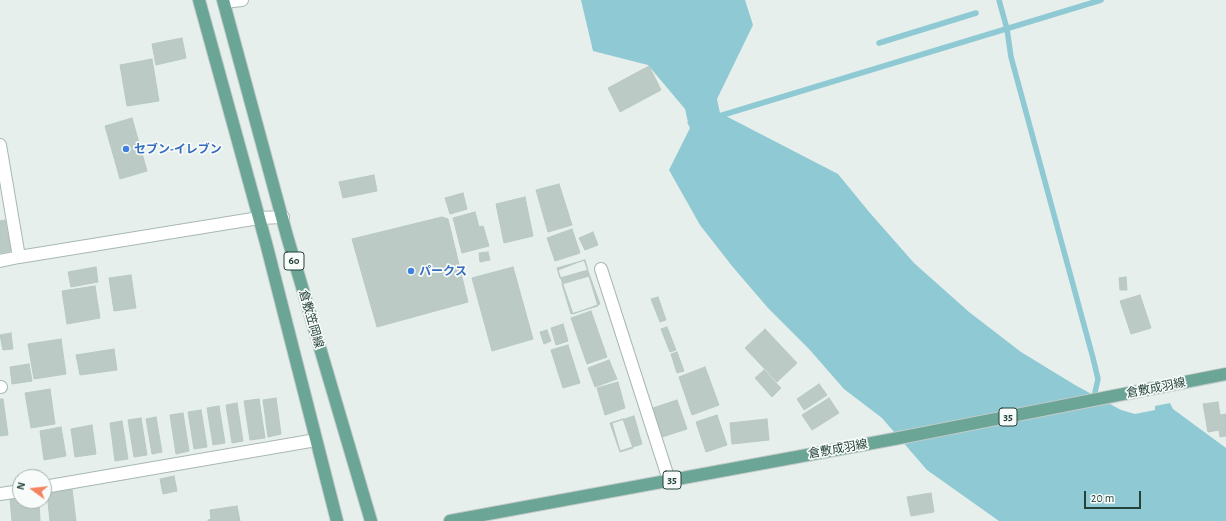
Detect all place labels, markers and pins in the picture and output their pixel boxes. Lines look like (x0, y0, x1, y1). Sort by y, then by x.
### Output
place label: セブン-イレブン (134, 142, 222, 156)
marker: セブン-イレブン (121, 144, 131, 154)
place label: パークス (419, 264, 467, 278)
marker: パークス (406, 266, 416, 276)

